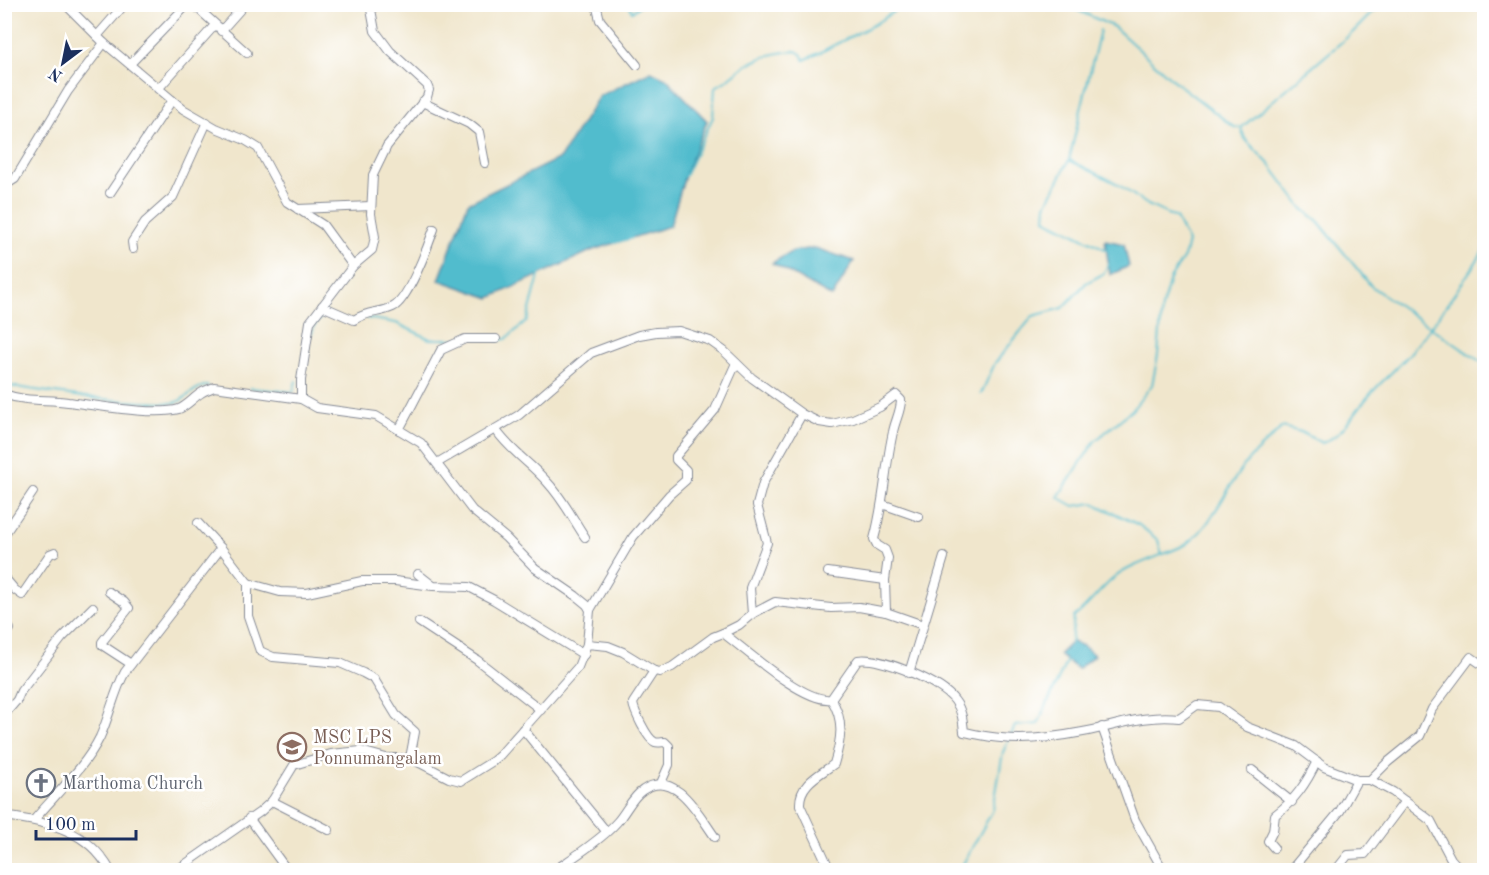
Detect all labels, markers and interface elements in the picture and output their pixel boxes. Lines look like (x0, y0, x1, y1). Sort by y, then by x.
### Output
north arrow (33, 33, 93, 93)
text: N (46, 64, 66, 84)
place label: MSC LPS Ponnumangalam (313, 729, 442, 768)
school or university icon: MSC LPS Ponnumangalam (276, 731, 308, 763)
church icon: Marthoma Church (25, 767, 57, 799)
place label: Marthoma Church (62, 775, 203, 793)
scale bar (36, 803, 136, 841)
text: 100 m (45, 816, 96, 834)

